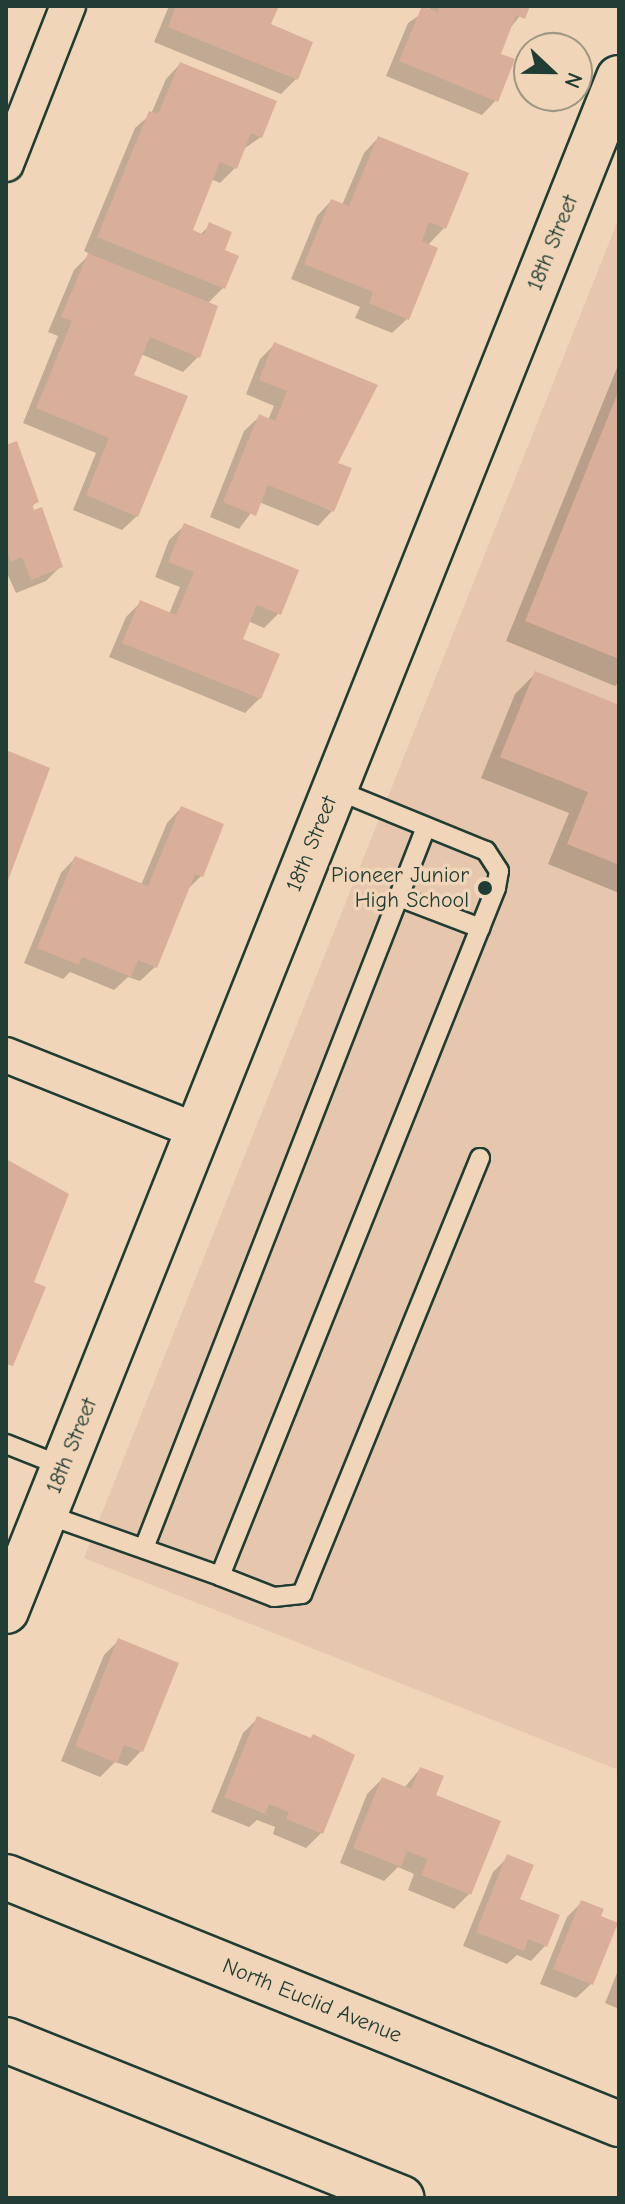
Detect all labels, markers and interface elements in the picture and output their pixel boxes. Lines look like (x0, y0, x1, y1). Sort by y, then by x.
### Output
north arrow (513, 32, 593, 112)
text: N (559, 69, 588, 92)
street label: 18th Street (522, 191, 584, 295)
street label: 18th Street (281, 792, 343, 896)
place label: Pioneer Junior High School (331, 862, 469, 914)
marker: Pioneer Junior High School (476, 879, 494, 897)
street label: 18th Street (41, 1394, 103, 1498)
street label: North Euclid Avenue (218, 1953, 406, 2049)

